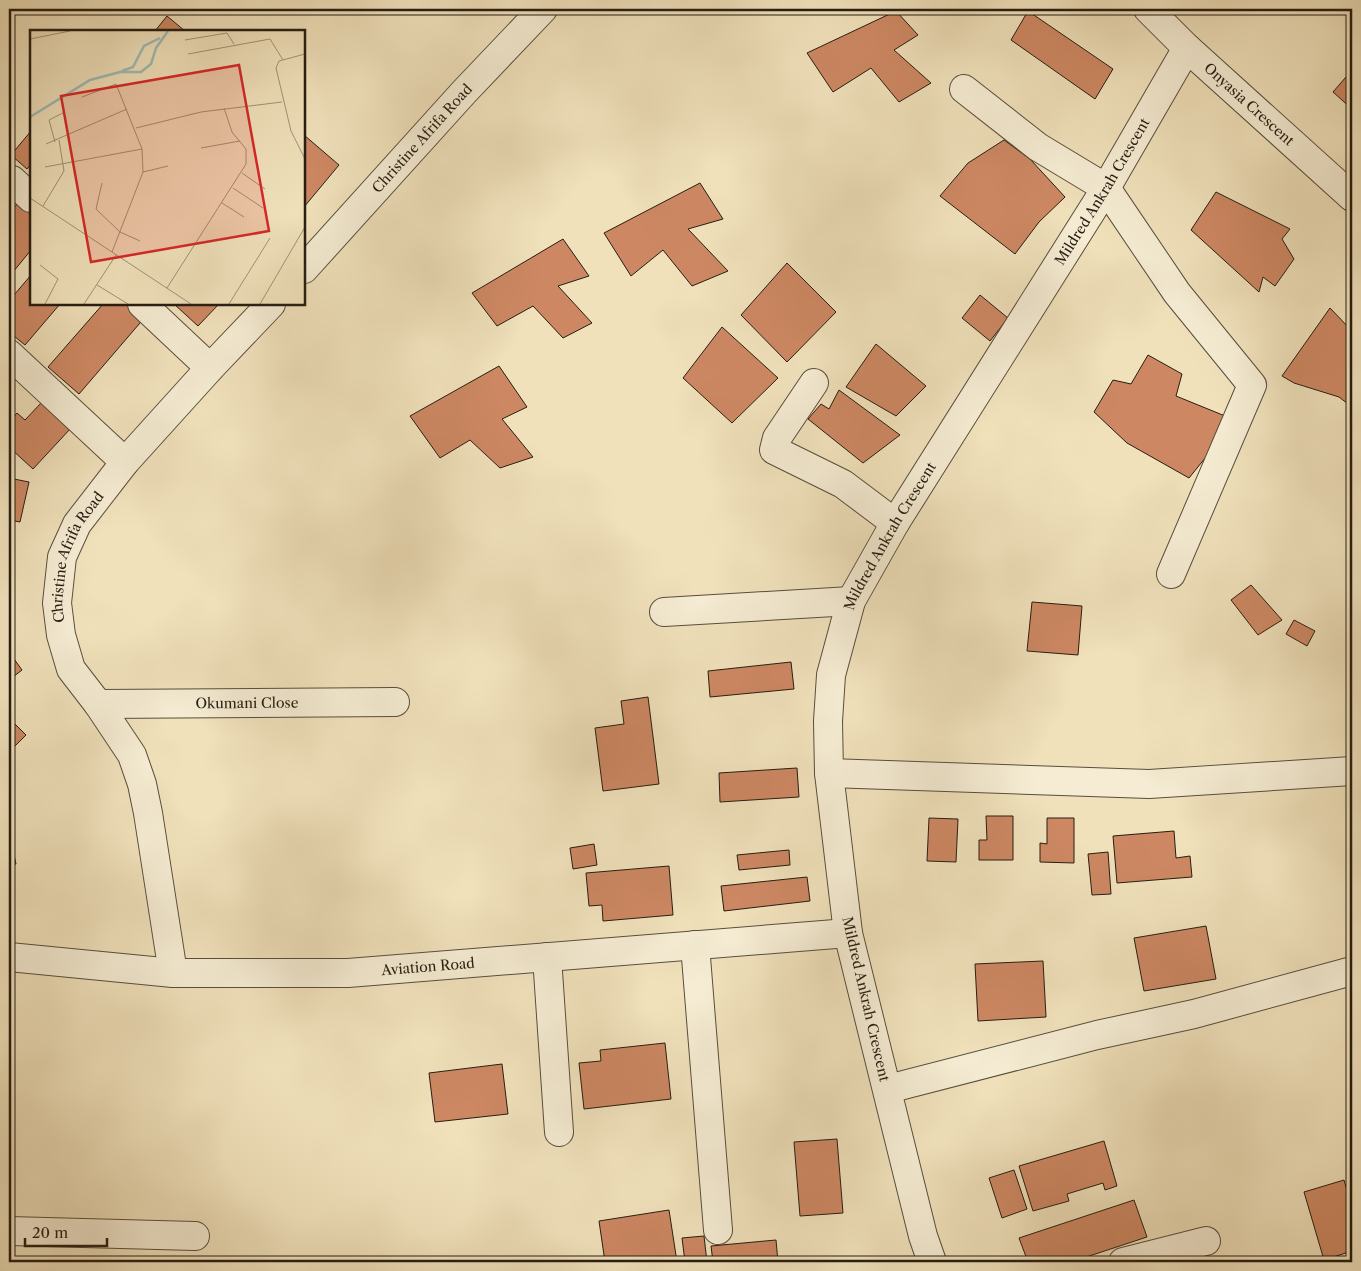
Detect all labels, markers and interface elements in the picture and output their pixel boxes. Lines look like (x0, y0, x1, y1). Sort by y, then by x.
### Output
inset map (30, 30, 305, 305)
street label: Onyasia Crescent (1200, 59, 1298, 150)
street label: Christine Afrifa Road (368, 80, 476, 197)
street label: Mildred Ankrah Crescent (1051, 115, 1154, 268)
street label: Mildred Ankrah Crescent (840, 459, 940, 612)
street label: Christine Afrifa Road (48, 488, 108, 624)
street label: Okumani Close (195, 694, 299, 712)
street label: Mildred Ankrah Crescent (838, 915, 894, 1083)
street label: Aviation Road (380, 954, 476, 979)
scale bar (25, 1216, 108, 1248)
text: 20 m (32, 1223, 68, 1242)

